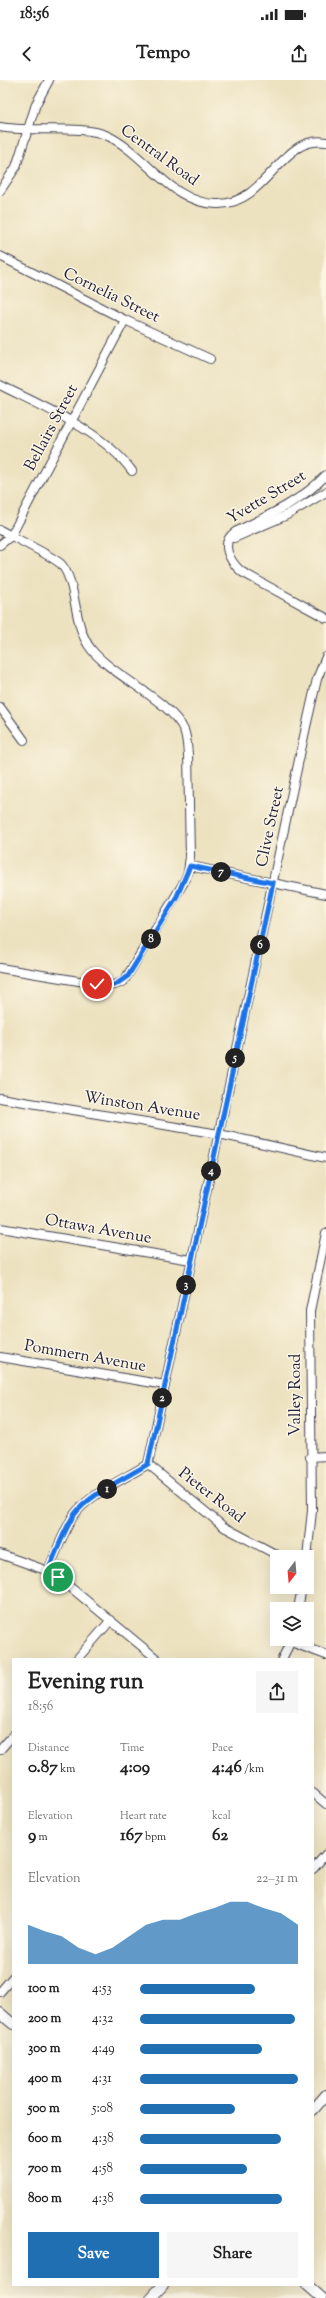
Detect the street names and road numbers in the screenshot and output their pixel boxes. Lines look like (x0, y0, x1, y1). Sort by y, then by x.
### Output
street label: Central Road (115, 120, 203, 192)
street label: Cornelia Street (59, 263, 164, 330)
street label: Bellairs Street (19, 380, 85, 475)
street label: Yvette Street (223, 465, 311, 531)
street label: Clive Street (251, 784, 291, 869)
street label: Winston Avenue (82, 1086, 202, 1128)
street label: Ottawa Avenue (43, 1209, 153, 1251)
street label: Pommern Avenue (22, 1335, 148, 1379)
street label: Valley Road (285, 1354, 308, 1436)
street label: Pieter Road (173, 1463, 249, 1529)

